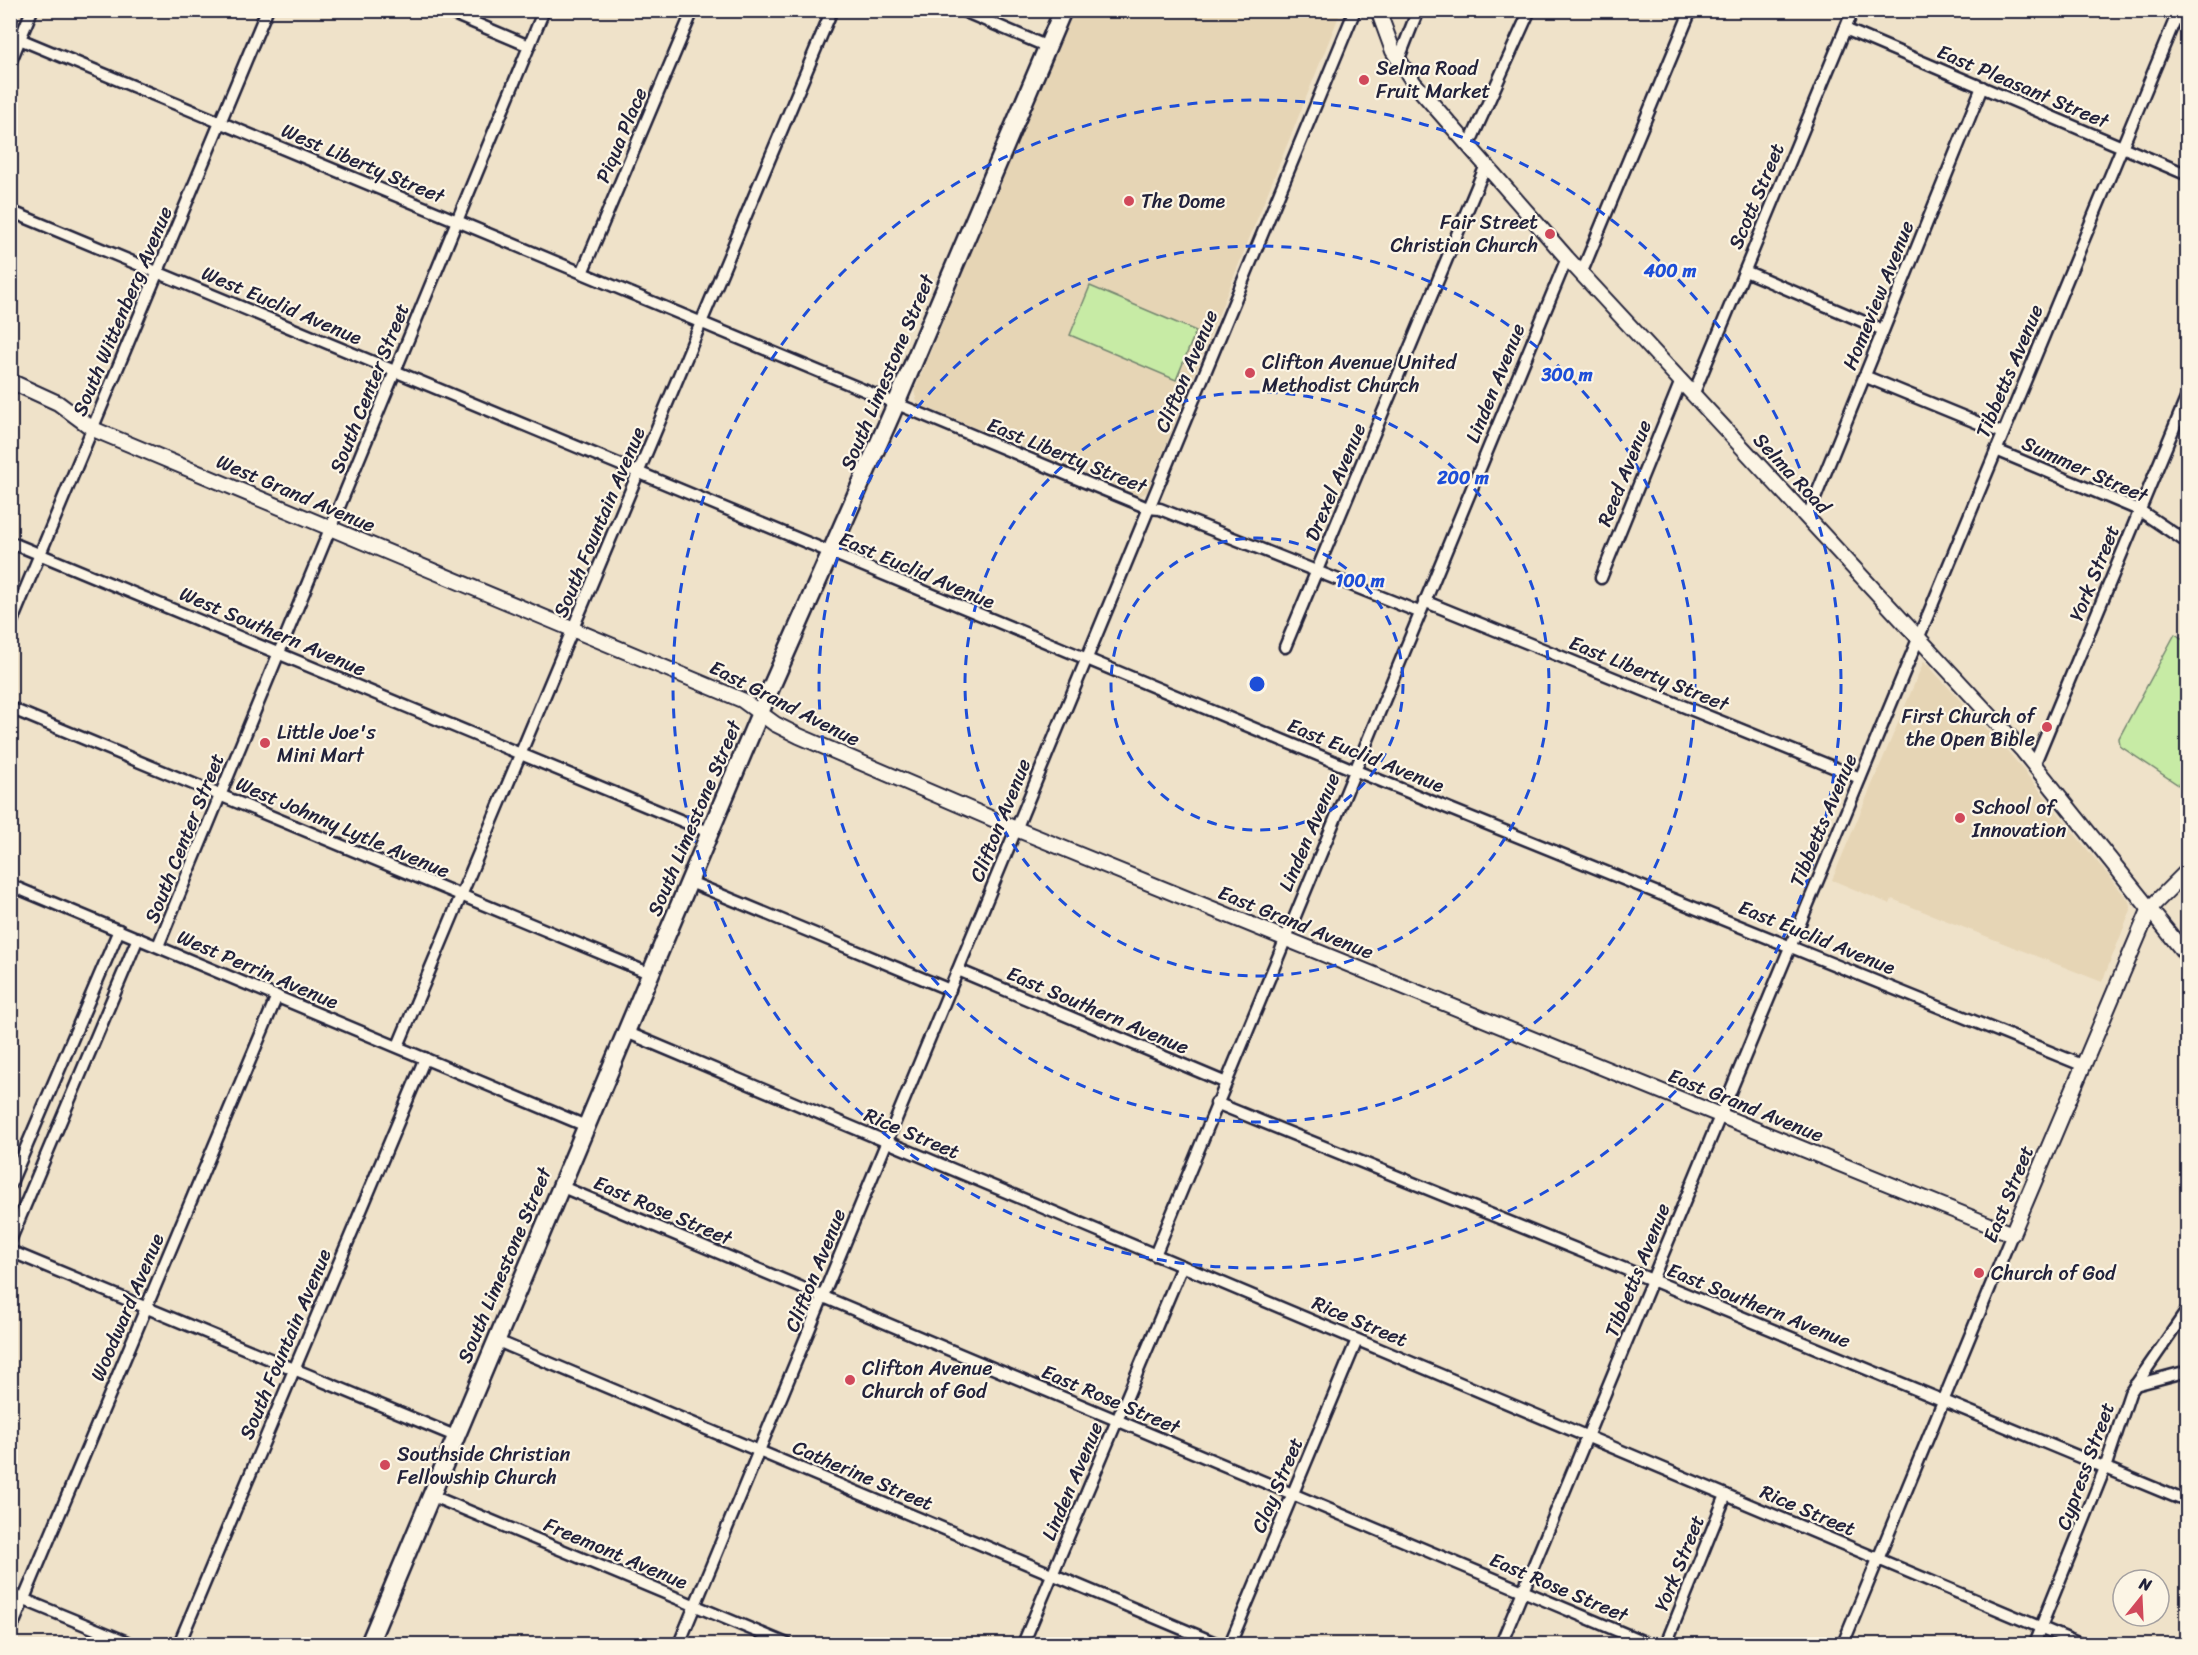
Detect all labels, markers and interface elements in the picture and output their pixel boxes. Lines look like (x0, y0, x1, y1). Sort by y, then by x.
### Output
street label: East Pleasant Street (1931, 34, 2115, 139)
place label: Selma Road Fruit Market (1376, 51, 1491, 109)
marker: Selma Road Fruit Market (1357, 73, 1371, 87)
street label: Piqua Place (586, 82, 657, 189)
street label: West Liberty Street (276, 113, 451, 214)
street label: Scott Street (1718, 137, 1795, 255)
place label: The Dome (1141, 184, 1226, 219)
marker: The Dome (1122, 194, 1136, 208)
street label: South Wittenberg Avenue (62, 201, 183, 422)
place label: Fair Street Christian Church (1391, 205, 1538, 263)
street label: Homeview Avenue (1833, 215, 1924, 375)
marker: Fair Street Christian Church (1543, 227, 1557, 241)
text: 400 m (1643, 255, 1696, 287)
street label: West Euclid Avenue (196, 256, 368, 355)
street label: South Limestone Street (830, 268, 945, 476)
street label: South Center Street (319, 298, 420, 479)
street label: Tibbetts Avenue (1966, 299, 2053, 444)
street label: Clifton Avenue (1145, 304, 1228, 438)
street label: Linden Avenue (1456, 318, 1535, 448)
place label: Clifton Avenue United Methodist Church (1262, 345, 1458, 403)
text: 300 m (1540, 359, 1593, 391)
marker: Clifton Avenue United Methodist Church (1243, 366, 1257, 380)
street label: East Liberty Street (982, 407, 1153, 504)
street label: Reed Avenue (1587, 415, 1662, 532)
street label: Drexel Avenue (1295, 418, 1376, 547)
street label: South Fountain Avenue (543, 421, 656, 623)
street label: Selma Road (1744, 424, 1840, 524)
street label: Summer Street (2016, 426, 2155, 513)
street label: West Grand Avenue (211, 444, 381, 543)
text: 200 m (1436, 462, 1489, 494)
street label: York Street (2059, 519, 2130, 627)
street label: East Euclid Avenue (833, 522, 1001, 619)
text: 100 m (1336, 565, 1385, 597)
street label: West Southern Avenue (174, 576, 372, 687)
street label: East Liberty Street (1564, 625, 1735, 722)
street label: East Grand Avenue (703, 650, 866, 757)
centre of rings (1247, 674, 1267, 694)
place label: First Church of the Open Bible (1902, 699, 2037, 757)
street label: East Euclid Avenue (1282, 708, 1450, 803)
street label: South Limestone Street (637, 714, 752, 922)
place label: Little Joe's Mini Mart (277, 715, 377, 773)
marker: First Church of the Open Bible (2040, 720, 2054, 734)
marker: Little Joe's Mini Mart (258, 736, 272, 750)
street label: South Center Street (134, 748, 235, 929)
street label: Tibbetts Avenue (1780, 748, 1867, 893)
street label: Clifton Avenue (960, 753, 1041, 887)
street label: West Johnny Lytle Avenue (230, 766, 455, 888)
street label: Linden Avenue (1269, 767, 1350, 897)
place label: School of Innovation (1971, 790, 2066, 848)
marker: School of Innovation (1953, 811, 1967, 825)
street label: East Grand Avenue (1213, 875, 1379, 970)
street label: East Euclid Avenue (1733, 890, 1901, 985)
street label: West Perrin Avenue (172, 920, 344, 1019)
street label: East Southern Avenue (1001, 956, 1195, 1065)
street label: East Grand Avenue (1663, 1058, 1829, 1153)
street label: Rice Street (858, 1098, 965, 1169)
street label: East Street (1973, 1140, 2044, 1248)
street label: South Limestone Street (447, 1161, 562, 1369)
street label: East Rose Street (588, 1165, 739, 1256)
street label: Tibbetts Avenue (1595, 1198, 1680, 1343)
street label: Clifton Avenue (775, 1203, 856, 1337)
street label: Woodward Avenue (80, 1227, 175, 1387)
street label: South Fountain Avenue (229, 1243, 342, 1445)
street label: East Southern Avenue (1662, 1253, 1856, 1358)
place label: Church of God (1991, 1256, 2117, 1291)
marker: Church of God (1972, 1266, 1986, 1280)
street label: Rice Street (1306, 1286, 1413, 1357)
place label: Clifton Avenue Church of God (862, 1351, 993, 1409)
street label: East Rose Street (1036, 1354, 1187, 1445)
marker: Clifton Avenue Church of God (843, 1373, 857, 1387)
street label: Cypress Street (2046, 1397, 2125, 1535)
street label: Linden Avenue (1032, 1416, 1113, 1546)
street label: Catherine Street (787, 1430, 939, 1521)
street label: Clay Street (1242, 1432, 1313, 1539)
place label: Southside Christian Fellowship Church (397, 1437, 571, 1495)
marker: Southside Christian Fellowship Church (378, 1458, 392, 1472)
street label: Rice Street (1754, 1475, 1861, 1546)
street label: Freemont Avenue (538, 1507, 694, 1600)
street label: York Street (1644, 1509, 1715, 1617)
street label: East Rose Street (1484, 1542, 1635, 1633)
north arrow (2111, 1568, 2171, 1628)
text: N (2135, 1568, 2156, 1600)

